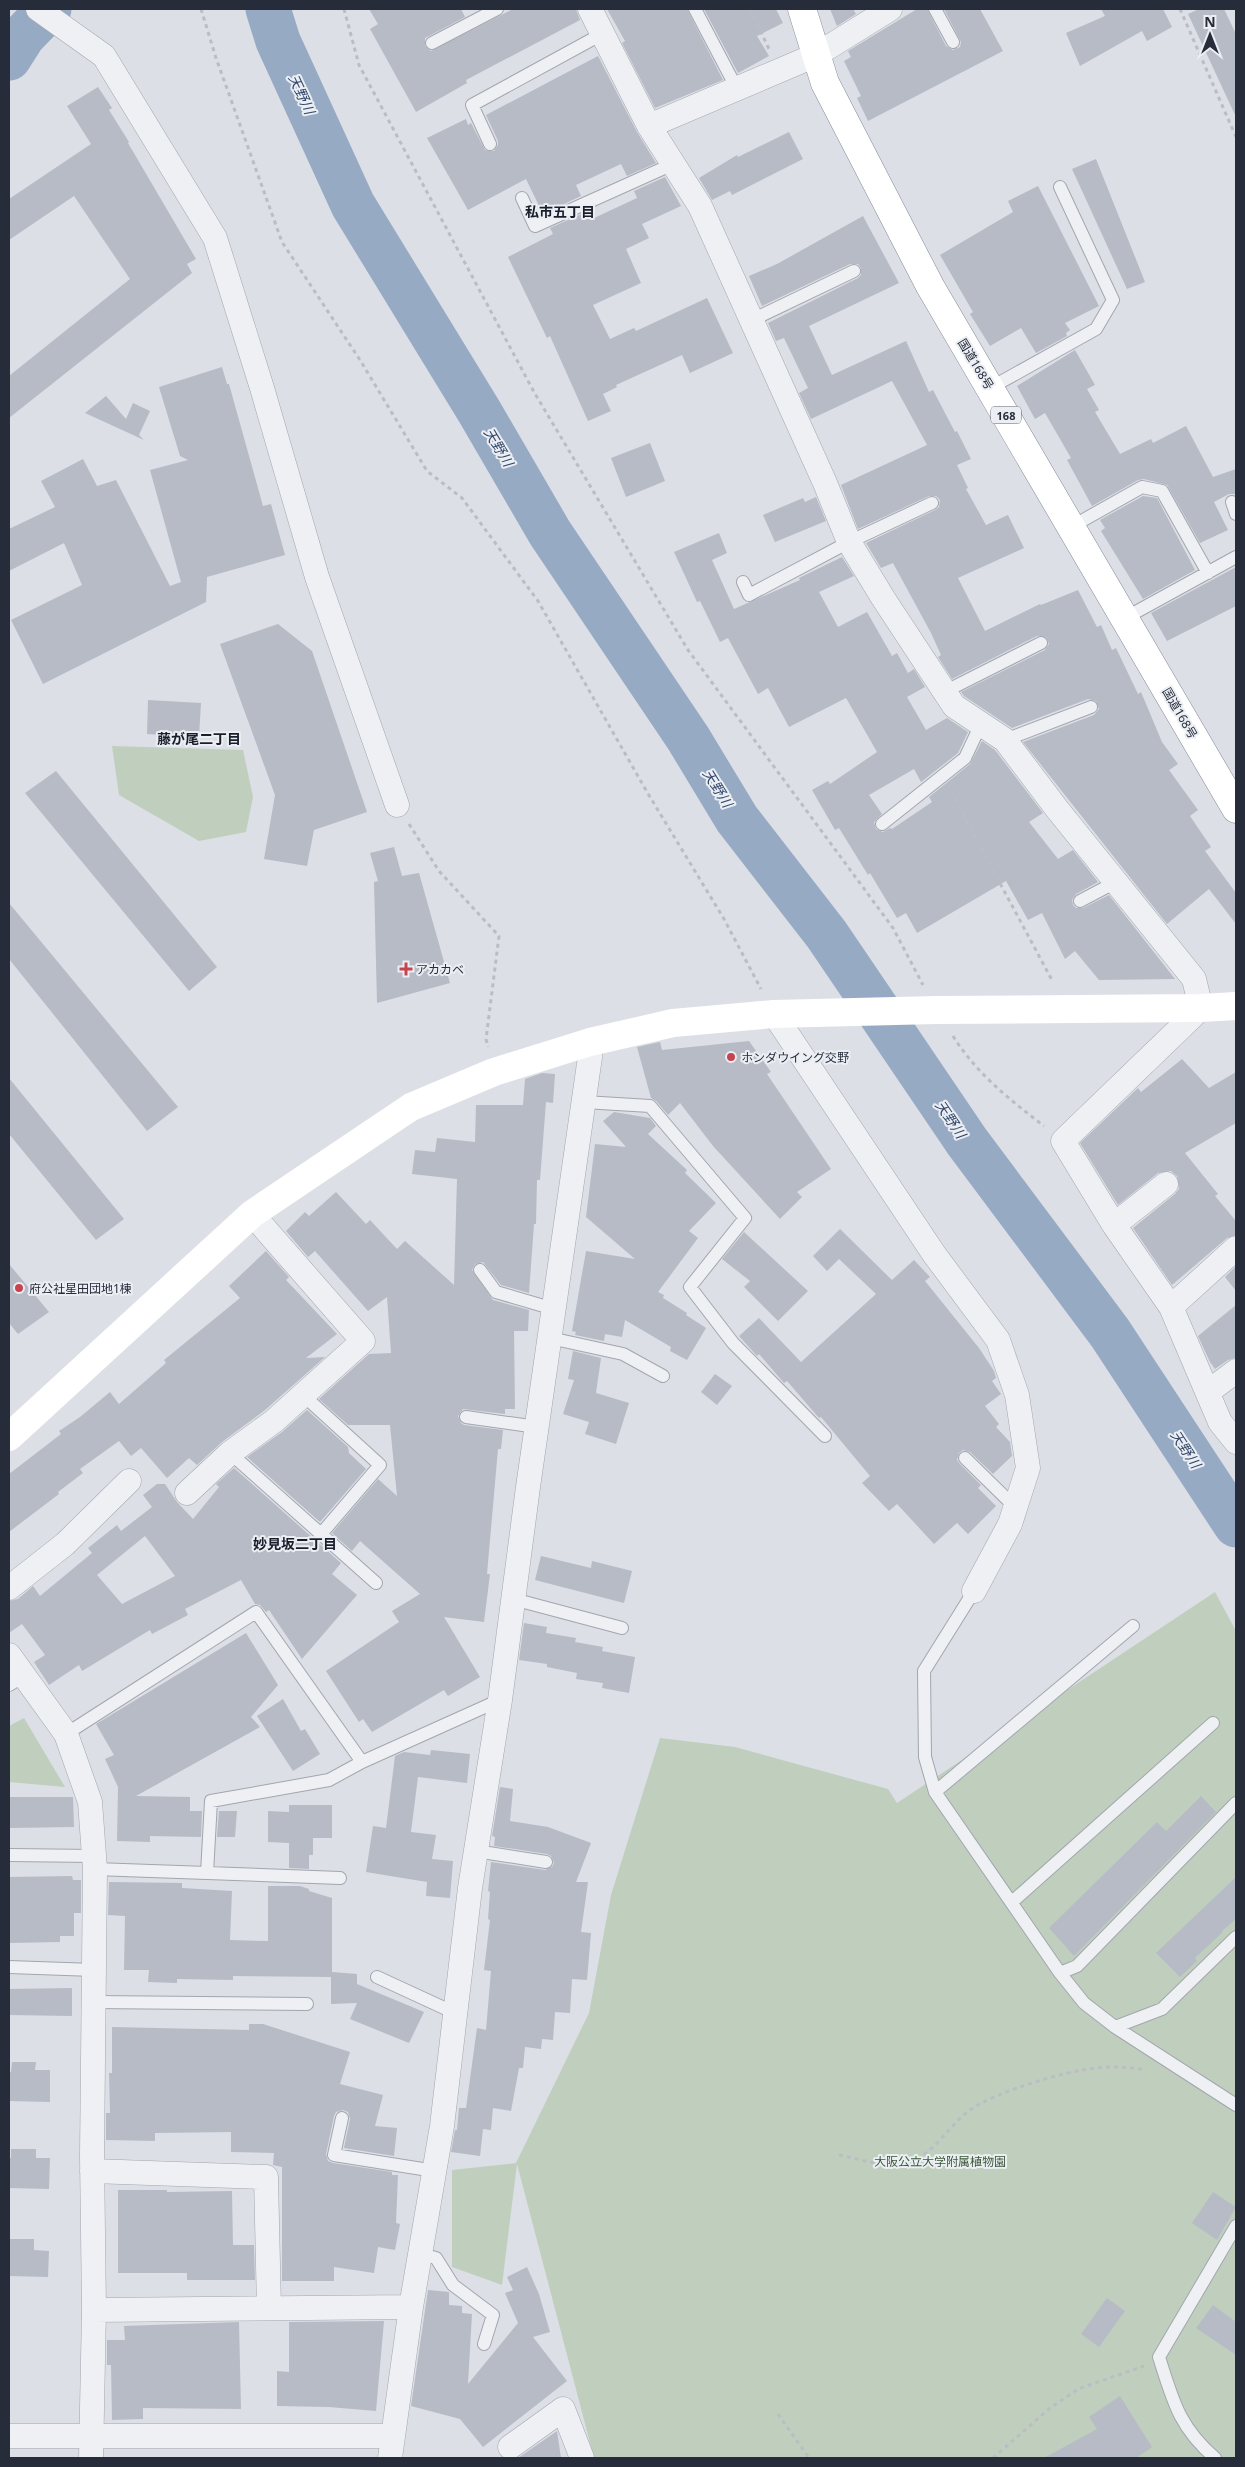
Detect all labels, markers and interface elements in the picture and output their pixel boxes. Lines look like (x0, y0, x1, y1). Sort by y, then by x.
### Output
north arrow (1185, 10, 1235, 60)
text: N (1204, 12, 1216, 31)
water label: 天野川 (285, 71, 320, 119)
district label: 私市五丁目 (525, 202, 595, 221)
street label: 国道168号 (954, 335, 998, 393)
road number: 168 (991, 406, 1021, 424)
water label: 天野川 (480, 424, 519, 472)
street label: 国道168号 (1158, 684, 1202, 742)
district label: 藤が尾二丁目 (157, 729, 241, 748)
water label: 天野川 (699, 765, 738, 813)
place label: アカカベ (416, 961, 464, 978)
marker: アカカベ (400, 963, 412, 975)
place label: ホンダウイング交野 (741, 1049, 849, 1066)
marker: ホンダウイング交野 (725, 1051, 737, 1063)
water label: 天野川 (931, 1096, 972, 1143)
place label: 府公社星田団地1棟 (29, 1280, 132, 1297)
marker: 府公社星田団地1棟 (13, 1282, 25, 1294)
water label: 天野川 (1167, 1426, 1206, 1473)
district label: 妙見坂二丁目 (253, 1534, 337, 1553)
park label: 大阪公立大学附属植物園 (874, 2153, 1006, 2170)

